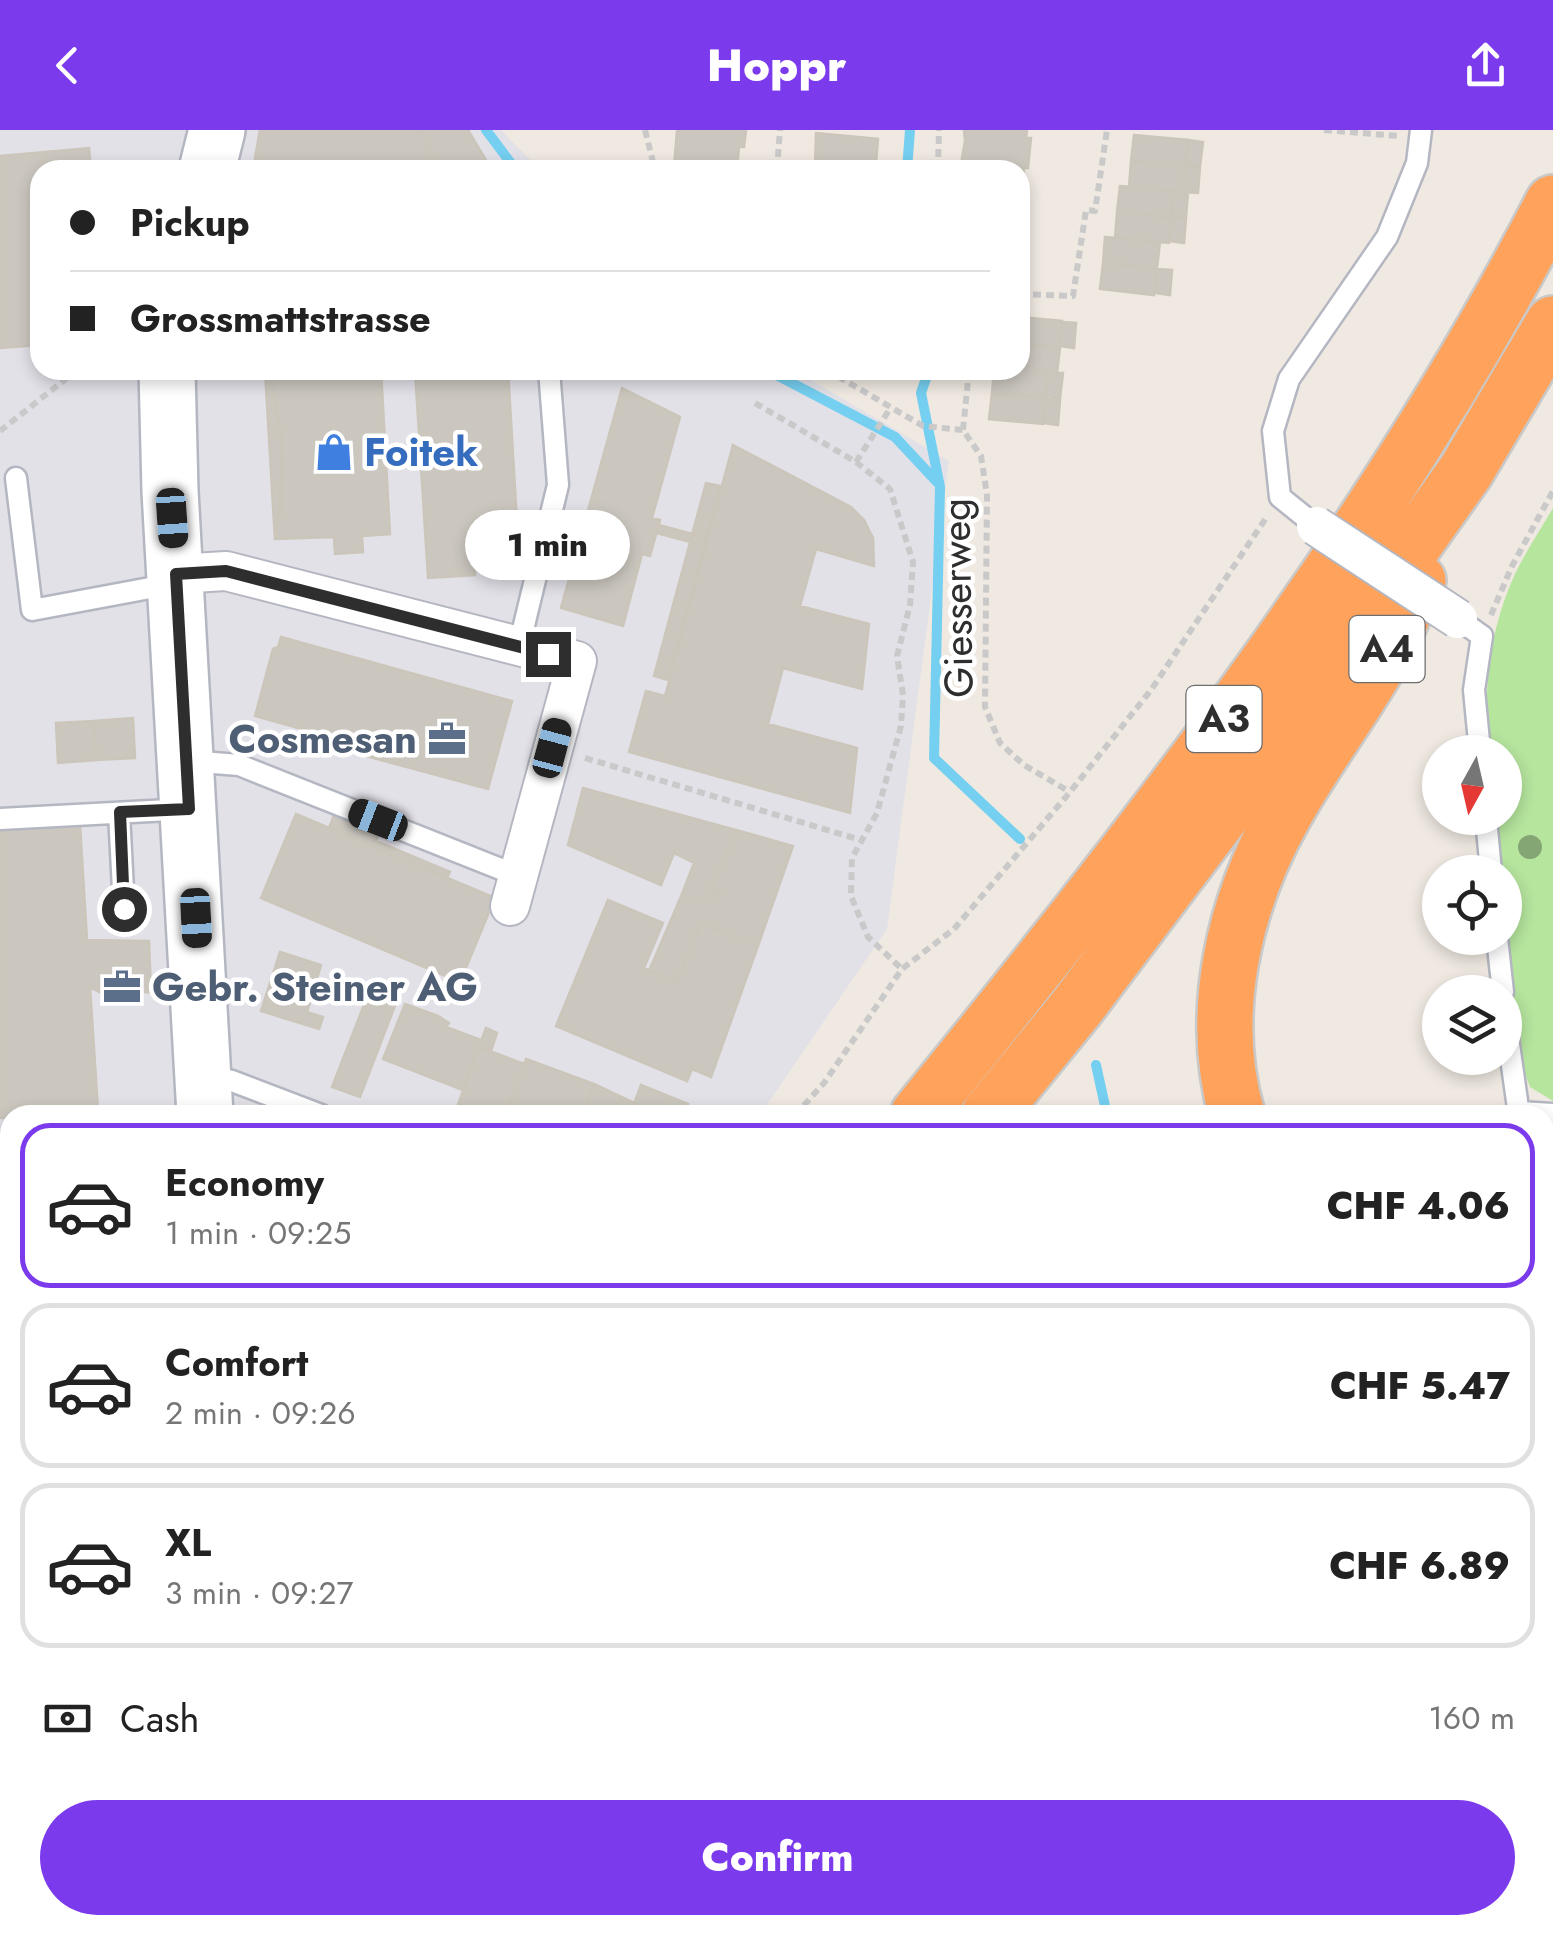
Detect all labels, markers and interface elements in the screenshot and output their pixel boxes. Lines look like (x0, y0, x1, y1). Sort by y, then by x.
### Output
text: Hoppr (707, 33, 846, 98)
icon: back (40, 38, 95, 93)
icon: share (1458, 38, 1513, 93)
text: Pickup (130, 195, 250, 250)
text: Grossmattstrasse (130, 291, 431, 346)
place label: Foitek (364, 423, 478, 481)
shop icon: Foitek (313, 431, 355, 473)
car (155, 487, 189, 549)
street label: Giesserweg (926, 498, 988, 698)
callout: 1 min (466, 509, 630, 579)
text: 1 min (507, 522, 588, 568)
road number: A4 (1350, 616, 1424, 682)
route end (526, 632, 571, 677)
road number: A3 (1186, 686, 1262, 752)
place label: Cosmesan (229, 710, 417, 768)
car (530, 715, 574, 781)
office icon: Cosmesan (426, 718, 468, 760)
north arrow (1422, 735, 1522, 835)
map controls (1422, 735, 1522, 1075)
car (345, 795, 411, 845)
button: locate (1422, 855, 1522, 955)
route start (102, 887, 147, 932)
car (179, 887, 213, 949)
place label: Gebr. Steiner AG (152, 958, 478, 1016)
office icon: Gebr. Steiner AG (101, 966, 143, 1008)
button: layers (1422, 975, 1522, 1075)
text: Economy (165, 1155, 324, 1210)
icon: car (45, 1161, 135, 1251)
text: CHF 4.06 (1327, 1178, 1510, 1233)
text: 1 min · 09:25 (165, 1210, 351, 1256)
text: Comfort (165, 1335, 308, 1390)
icon: car (45, 1341, 135, 1431)
text: CHF 5.47 (1330, 1358, 1510, 1413)
text: 2 min · 09:26 (165, 1390, 356, 1436)
text: XL (165, 1515, 211, 1570)
icon: car (45, 1521, 135, 1611)
text: CHF 6.89 (1329, 1538, 1510, 1593)
text: 3 min · 09:27 (165, 1570, 353, 1616)
icon: cash (40, 1691, 95, 1746)
text: Cash (120, 1691, 200, 1746)
text: 160 m (1428, 1695, 1515, 1741)
button: Confirm (40, 1800, 1515, 1915)

